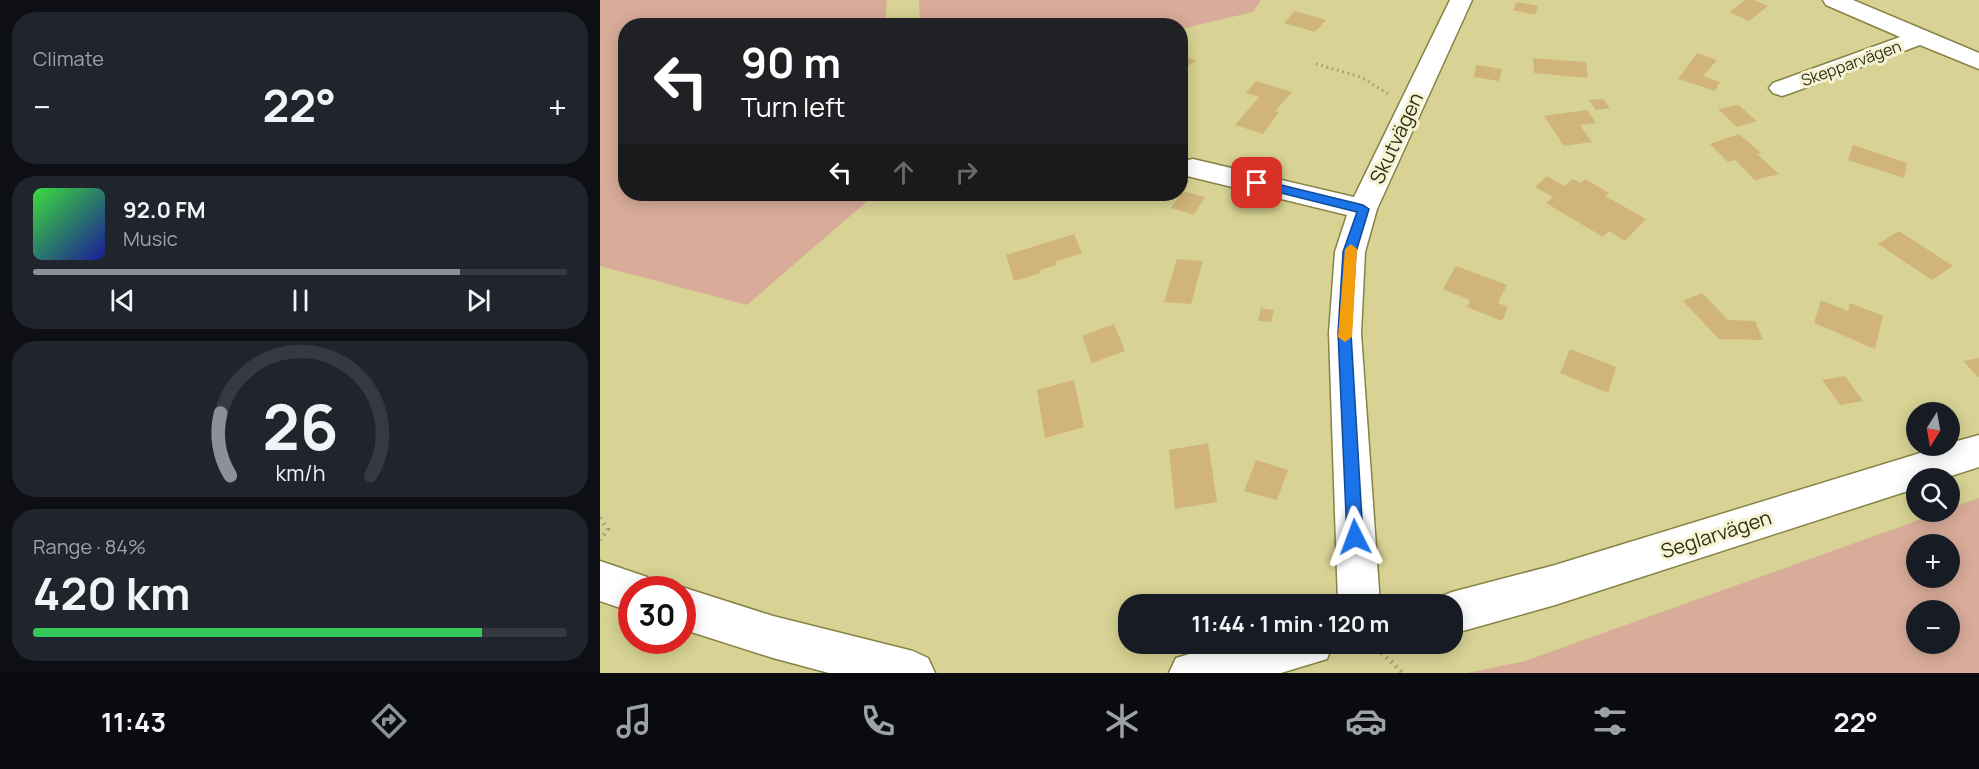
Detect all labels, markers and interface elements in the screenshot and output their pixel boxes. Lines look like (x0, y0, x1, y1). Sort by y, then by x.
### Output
text: 90 m (741, 33, 841, 91)
street label: Skepparvägen (1798, 35, 1904, 91)
icon: left (642, 42, 720, 120)
text: Climate (33, 45, 104, 72)
text: 22° (262, 74, 336, 136)
text: − (33, 84, 51, 129)
text: + (548, 84, 567, 129)
text: Turn left (741, 88, 845, 125)
street label: Skutvägen (1363, 88, 1429, 188)
icon: left (824, 156, 857, 189)
icon: ahead (887, 156, 920, 189)
icon: right (950, 156, 983, 189)
pin (1231, 157, 1282, 208)
icon: arrive (1240, 166, 1273, 199)
text: 92.0 FM (123, 195, 206, 225)
text: Music (123, 225, 178, 252)
icon: previous (106, 284, 139, 317)
icon: pause (284, 284, 317, 317)
icon: next (462, 284, 495, 317)
text: 26 (262, 383, 338, 469)
north arrow (1906, 402, 1960, 456)
map controls (1906, 402, 1960, 654)
text: km/h (275, 458, 325, 487)
button: search (1906, 468, 1960, 522)
street label: Seglarvägen (1657, 503, 1775, 565)
position arrow (1323, 505, 1387, 569)
text: Range · 84% (33, 533, 146, 560)
button: + (1906, 534, 1960, 588)
text: 420 km (33, 562, 190, 624)
speed limit sign: 30 (618, 576, 696, 654)
button: − (1906, 600, 1960, 654)
text: 11:44 · 1 min · 120 m (1192, 609, 1389, 639)
icon: directions (368, 700, 410, 742)
icon: music (613, 700, 655, 742)
icon: phone (857, 700, 899, 742)
icon: climate (1101, 700, 1143, 742)
icon: car (1345, 700, 1387, 742)
icon: filters (1589, 700, 1631, 742)
text: 11:43 (101, 703, 166, 740)
text: 22° (1834, 703, 1878, 740)

